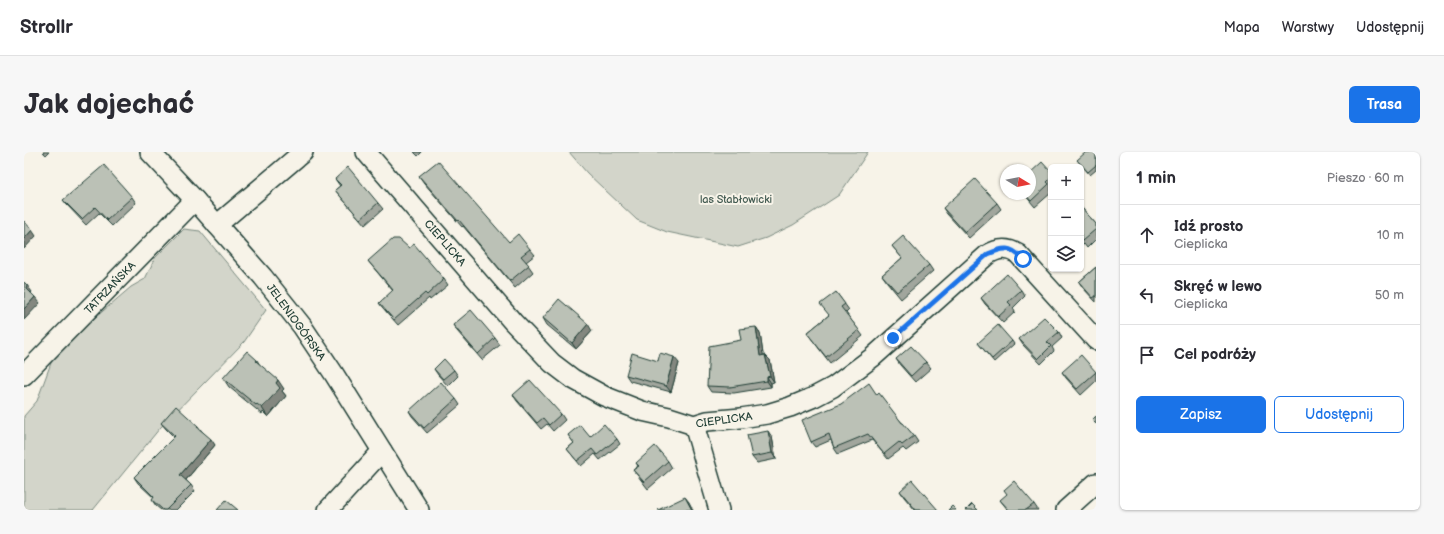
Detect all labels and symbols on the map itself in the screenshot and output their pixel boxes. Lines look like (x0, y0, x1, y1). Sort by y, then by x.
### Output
north arrow (1000, 164, 1036, 200)
park label: las Stabłowicki (700, 193, 772, 206)
street label: CIEPLICKA (421, 217, 469, 269)
route start (1014, 250, 1032, 268)
street label: TATRZAŃSKA (81, 258, 138, 317)
street label: JELENIOGÓRSKA (264, 280, 329, 363)
route end (884, 329, 902, 347)
street label: CIEPLICKA (695, 410, 753, 430)

